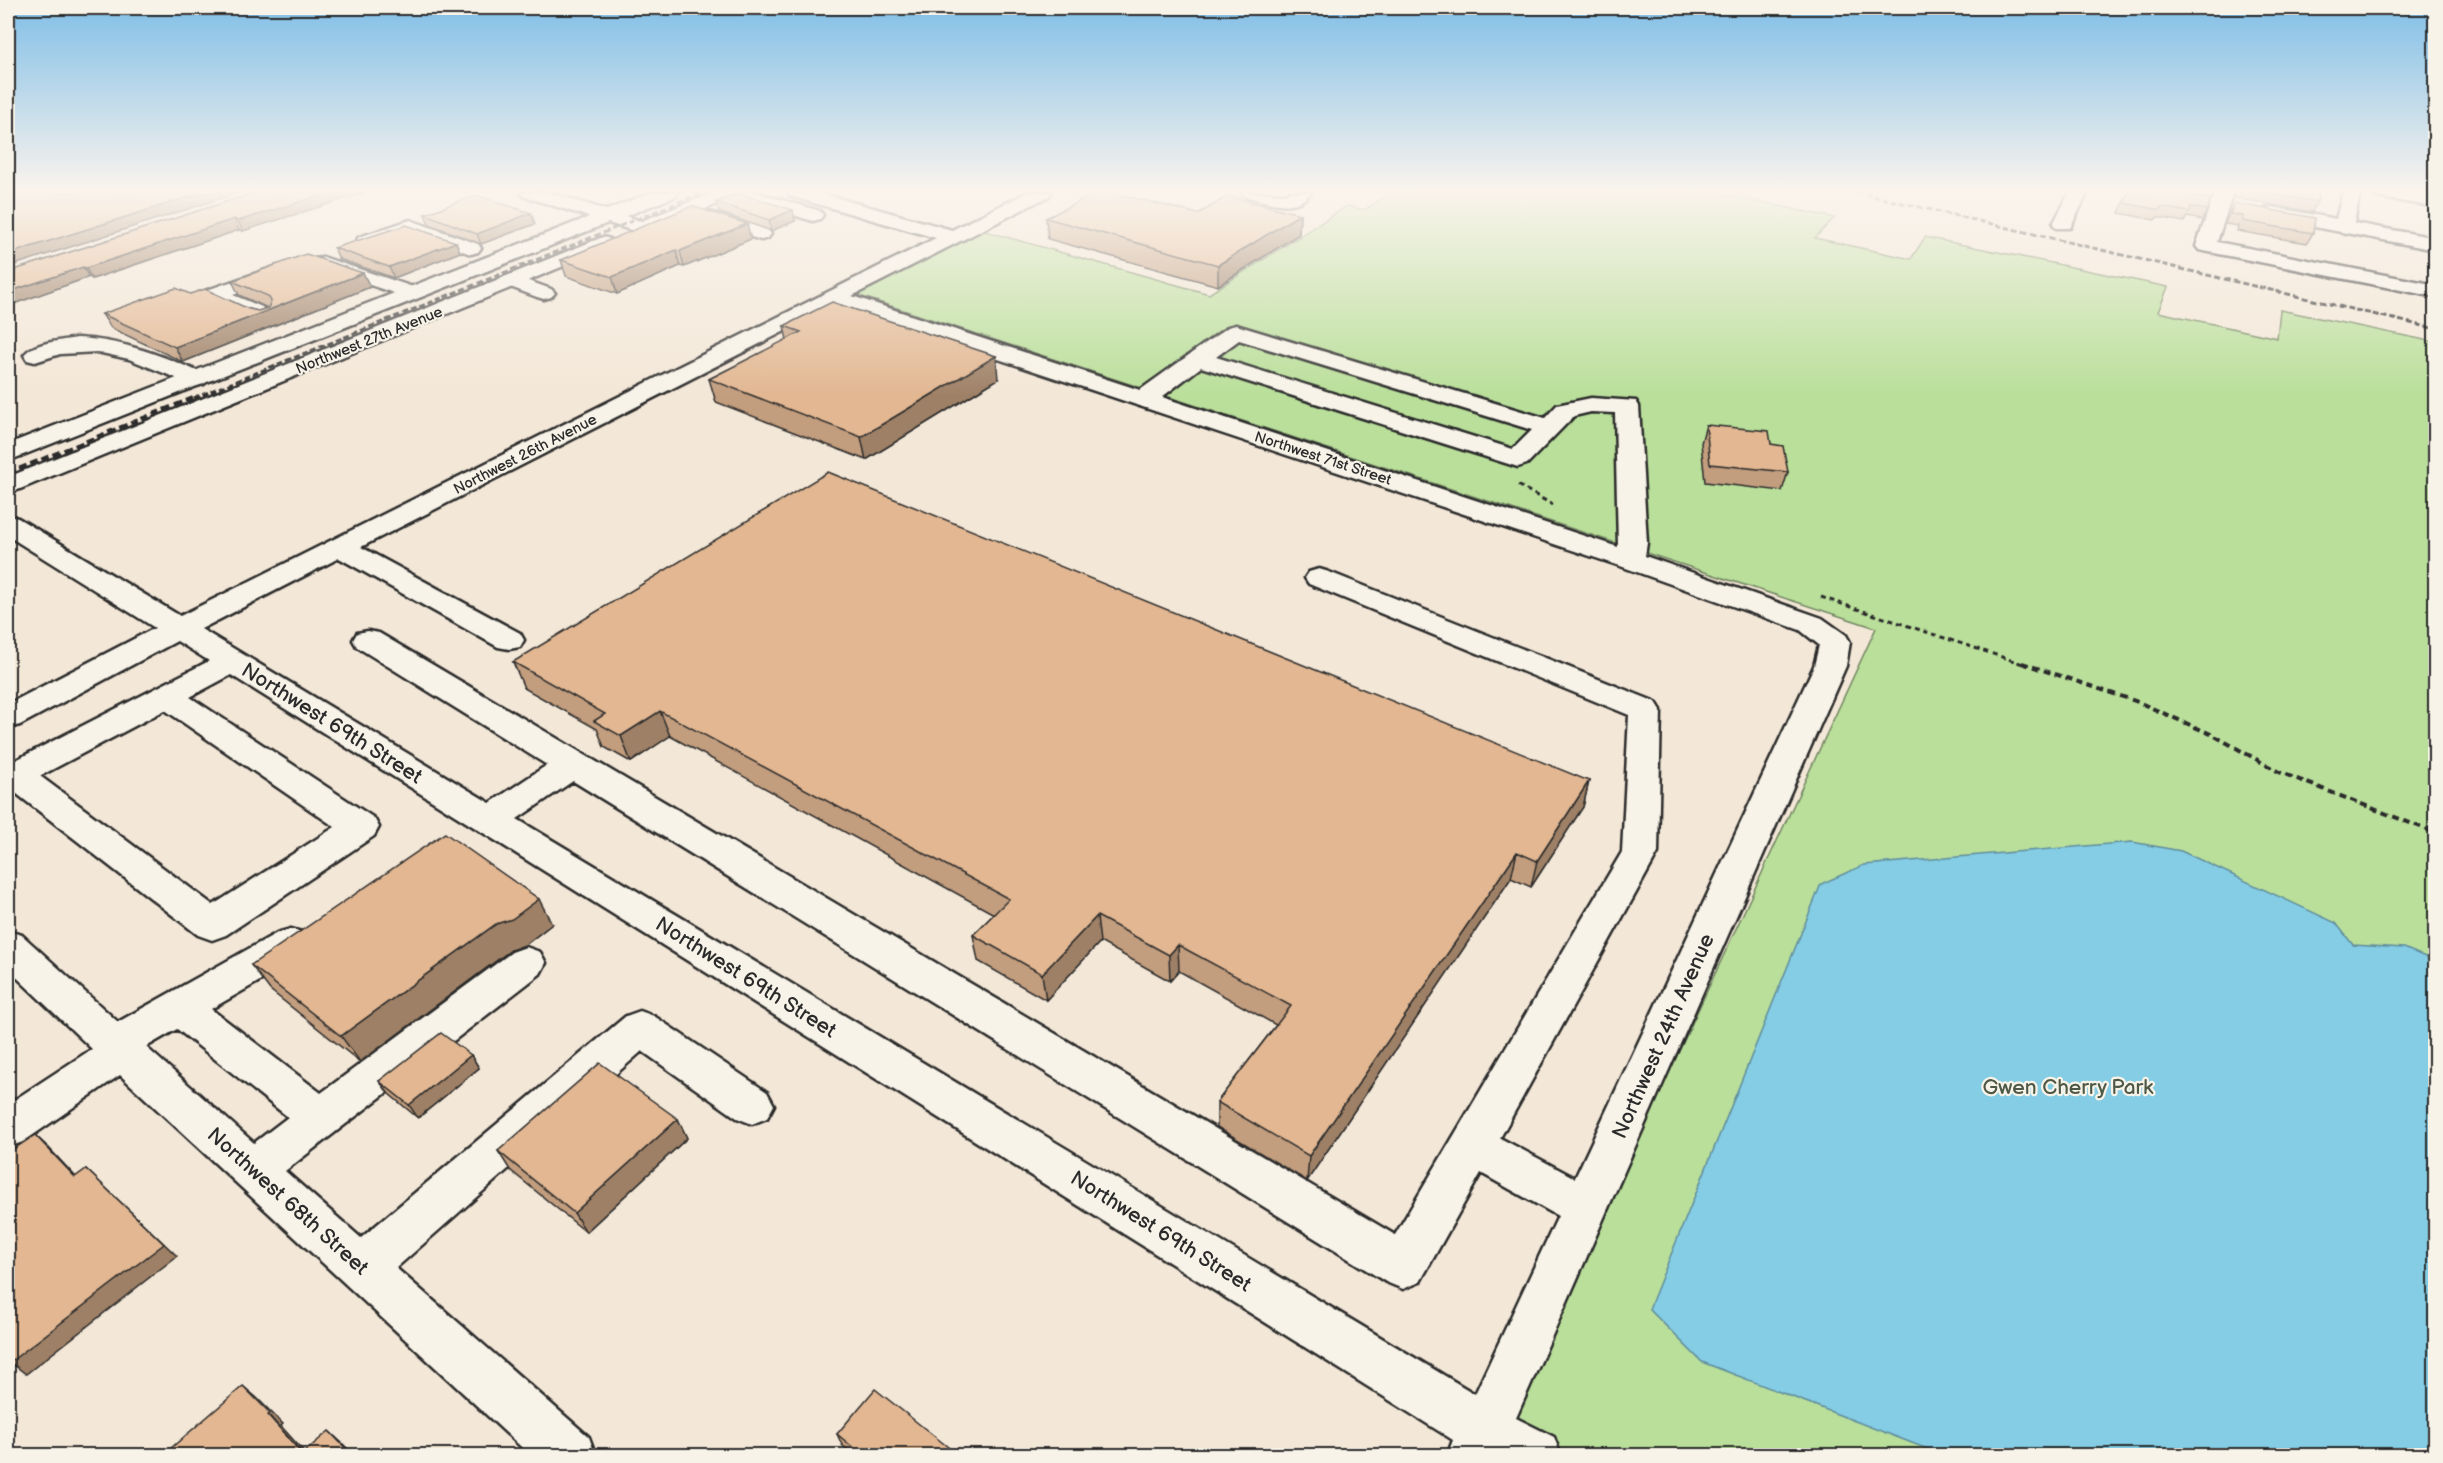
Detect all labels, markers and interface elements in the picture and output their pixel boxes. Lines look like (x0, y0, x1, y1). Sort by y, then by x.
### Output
street label: Northwest 27th Avenue (293, 302, 445, 379)
street label: Northwest 26th Avenue (450, 410, 600, 499)
street label: Northwest 71st Street (1252, 427, 1394, 490)
street label: Northwest 69th Street (237, 658, 427, 790)
street label: Northwest 69th Street (651, 912, 841, 1044)
street label: Northwest 24th Avenue (1607, 930, 1720, 1142)
park label: Gwen Cherry Park (1983, 1075, 2154, 1100)
street label: Northwest 68th Street (202, 1122, 374, 1281)
street label: Northwest 69th Street (1066, 1166, 1256, 1298)

